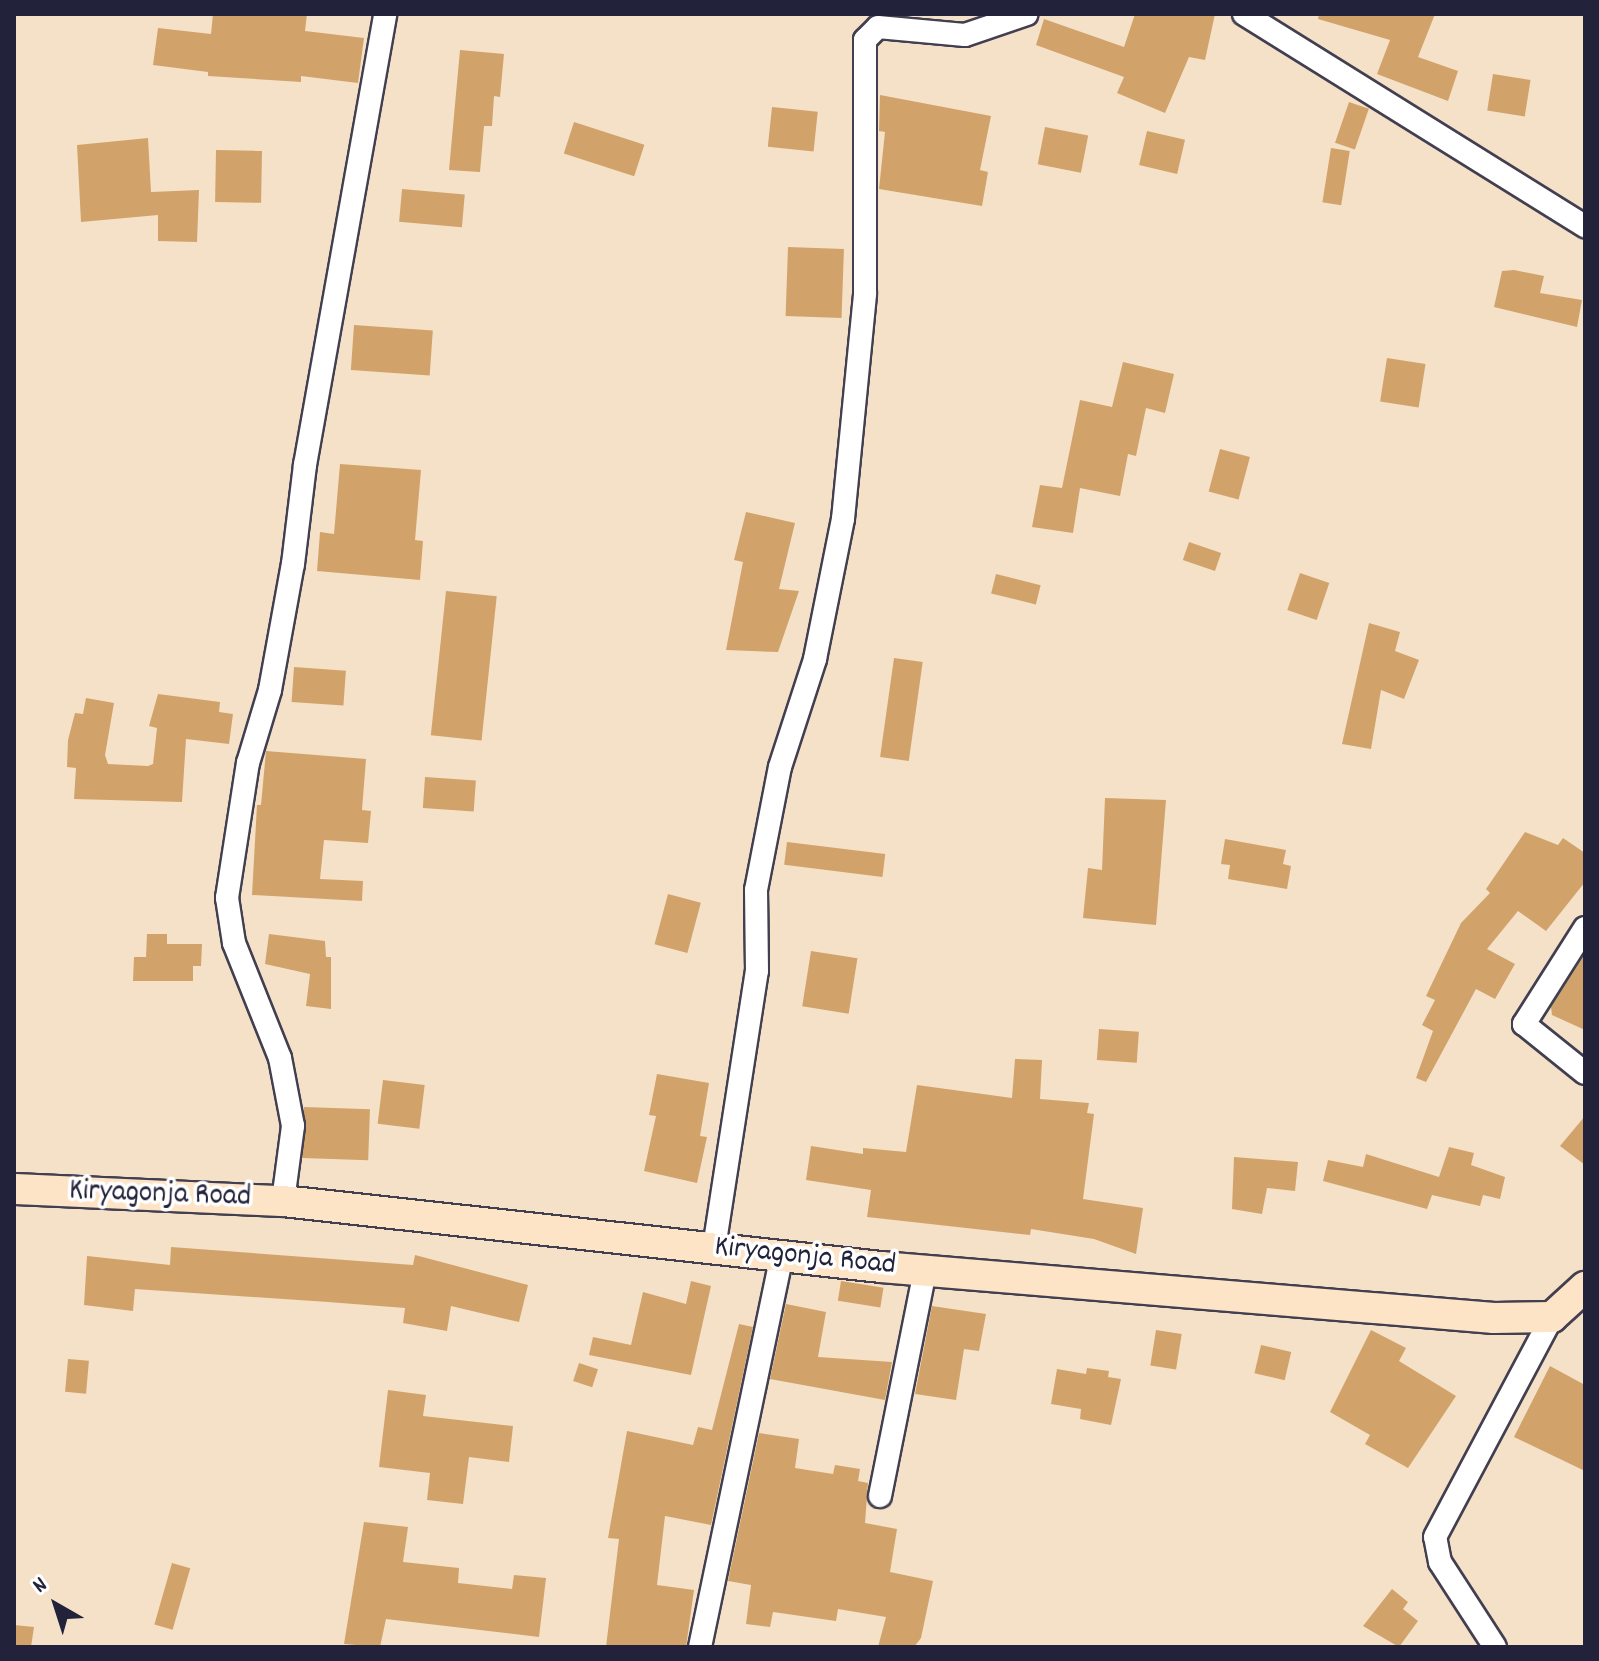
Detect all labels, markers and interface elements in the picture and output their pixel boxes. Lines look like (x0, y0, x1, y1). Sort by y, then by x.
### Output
street label: Kiryagonja Road (68, 1175, 252, 1217)
street label: Kiryagonja Road (713, 1231, 897, 1285)
north arrow (16, 1565, 96, 1645)
text: N (27, 1570, 55, 1601)

